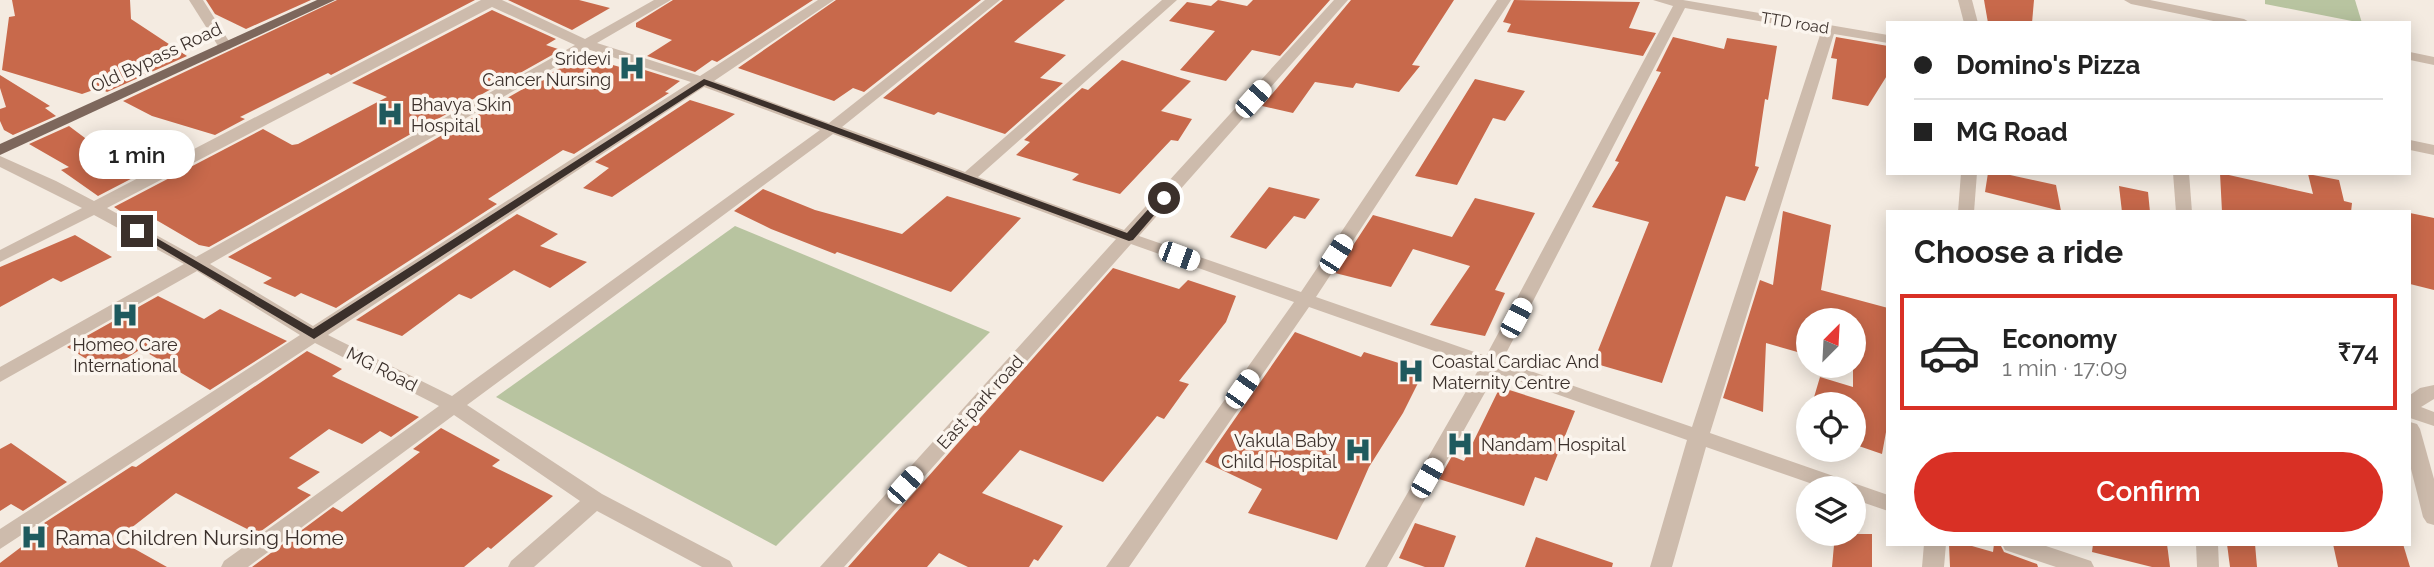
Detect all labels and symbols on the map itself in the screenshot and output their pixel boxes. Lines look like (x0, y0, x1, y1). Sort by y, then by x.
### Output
street label: TTD road (1760, 8, 1830, 38)
street label: Old Bypass Road (87, 17, 225, 97)
place label: Sridevi Cancer Nursing (482, 48, 611, 90)
hospital icon: Sridevi Cancer Nursing (617, 53, 647, 83)
car (1232, 76, 1275, 122)
place label: Bhavya Skin Hospital (411, 94, 511, 136)
hospital icon: Bhavya Skin Hospital (375, 99, 405, 129)
callout: 1 min (79, 130, 195, 178)
route start (1148, 182, 1180, 214)
route end (121, 215, 153, 247)
car (1316, 231, 1357, 277)
car (1156, 239, 1203, 273)
car (1497, 295, 1536, 341)
hospital icon: Homeo Care International (110, 300, 140, 330)
north arrow (1796, 308, 1866, 378)
place label: Homeo Care International (72, 334, 178, 376)
street label: MG Road (343, 342, 421, 396)
street label: East park road (932, 351, 1028, 453)
place label: Coastal Cardiac And Maternity Centre (1432, 351, 1599, 393)
hospital icon: Coastal Cardiac And Maternity Centre (1396, 356, 1426, 386)
car (1222, 366, 1263, 412)
hospital icon: Nandam Hospital (1445, 429, 1475, 459)
place label: Vakula Baby Child Hospital (1221, 430, 1337, 472)
place label: Nandam Hospital (1481, 434, 1626, 455)
hospital icon: Vakula Baby Child Hospital (1343, 435, 1373, 465)
car (1408, 455, 1447, 501)
car (884, 462, 927, 508)
hospital icon: Rama Children Nursing Home (19, 522, 49, 552)
place label: Rama Children Nursing Home (55, 525, 344, 550)

